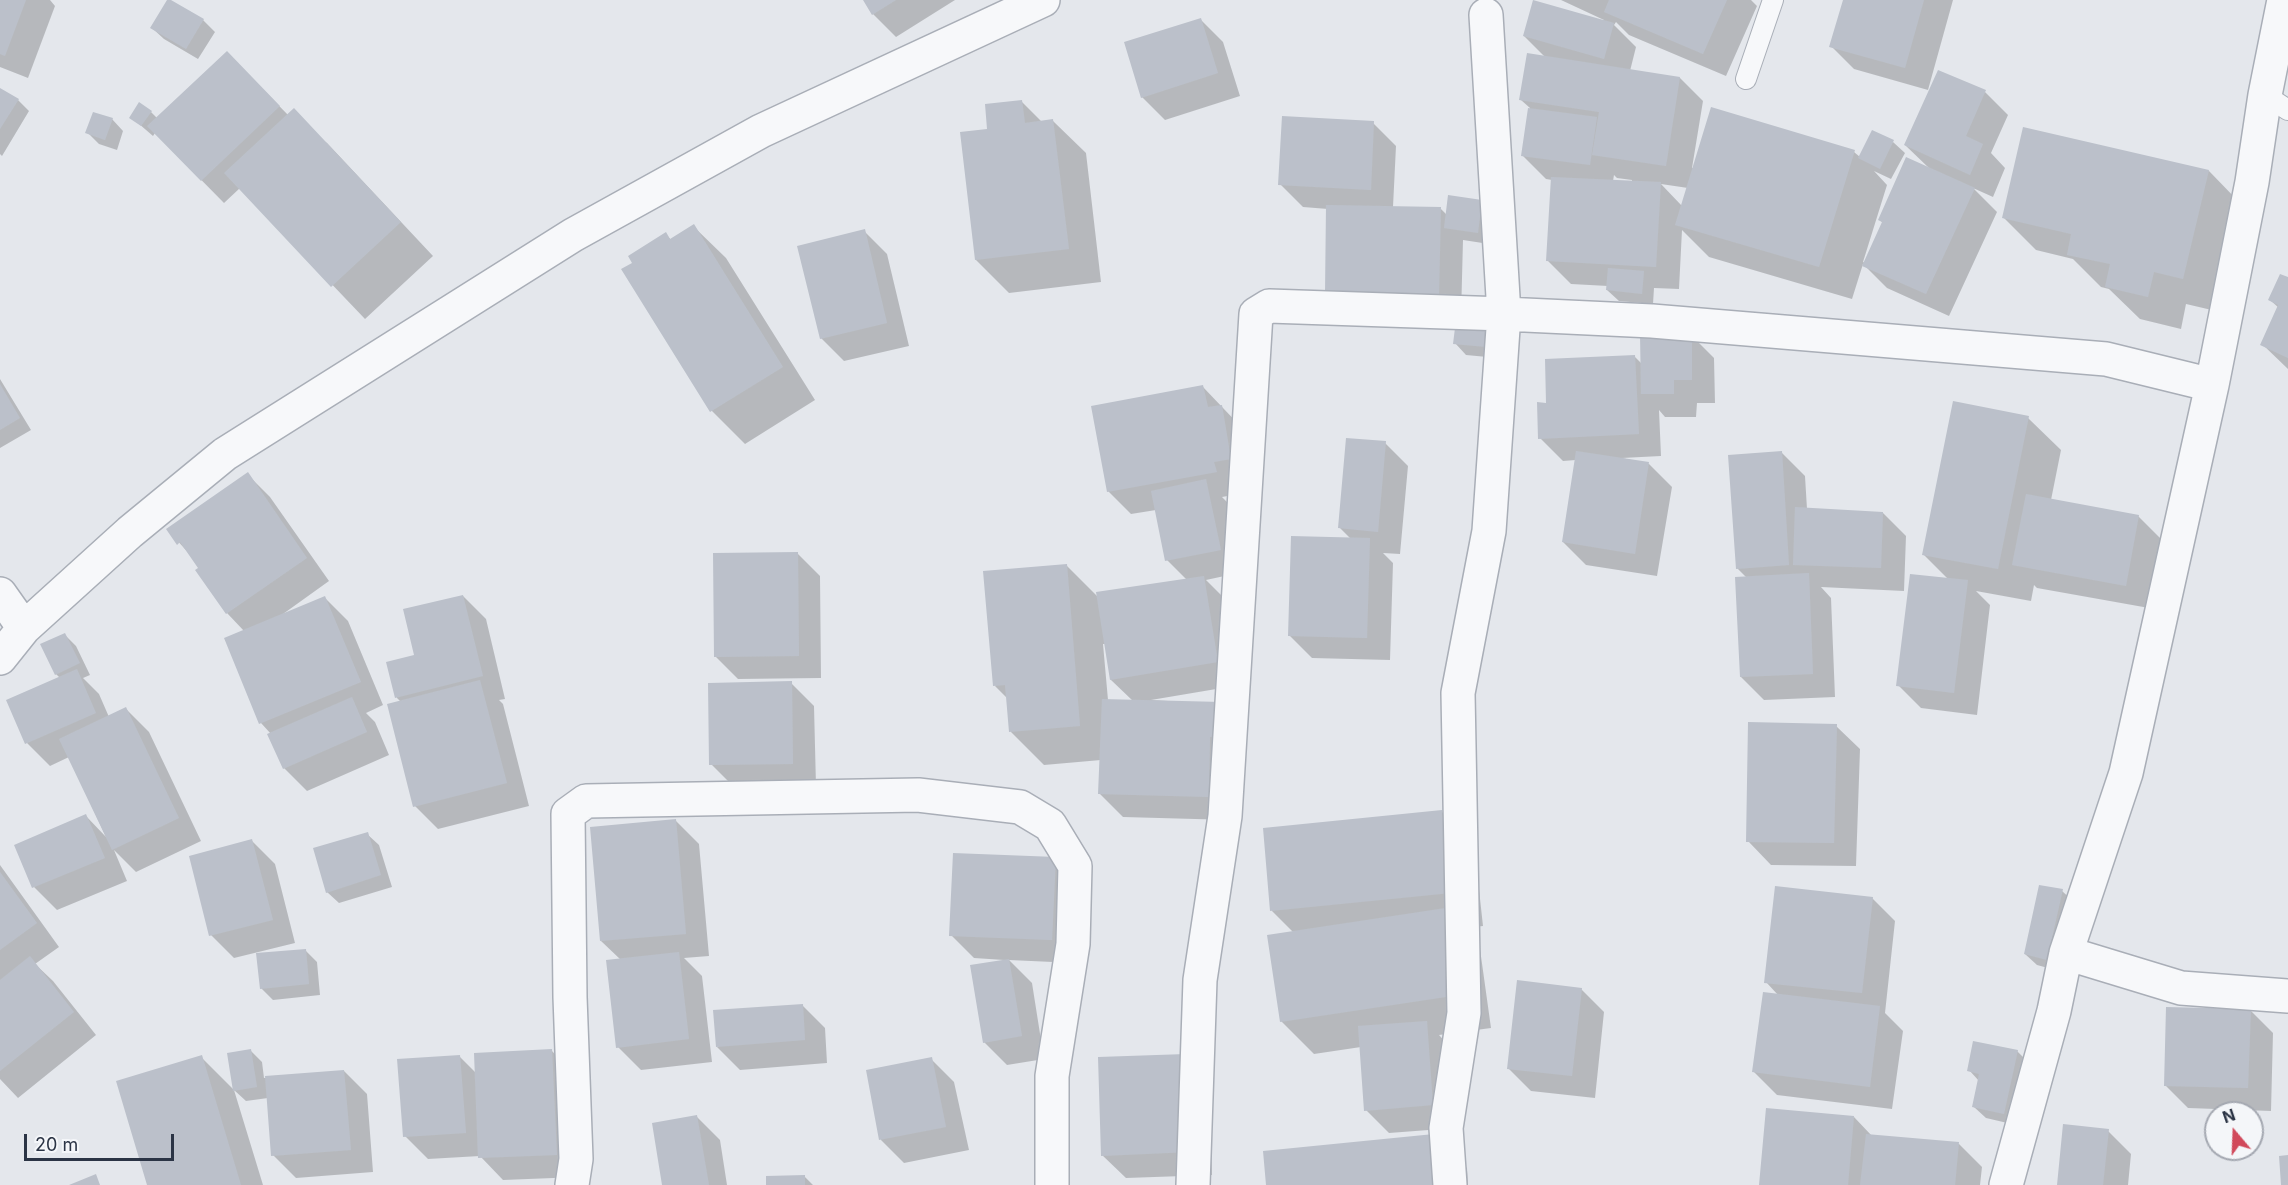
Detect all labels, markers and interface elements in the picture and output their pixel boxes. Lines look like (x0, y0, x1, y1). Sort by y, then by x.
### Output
north arrow (2204, 1101, 2264, 1161)
text: N (2220, 1104, 2238, 1127)
scale bar (27, 1122, 177, 1160)
text: 20 m (35, 1134, 78, 1155)

